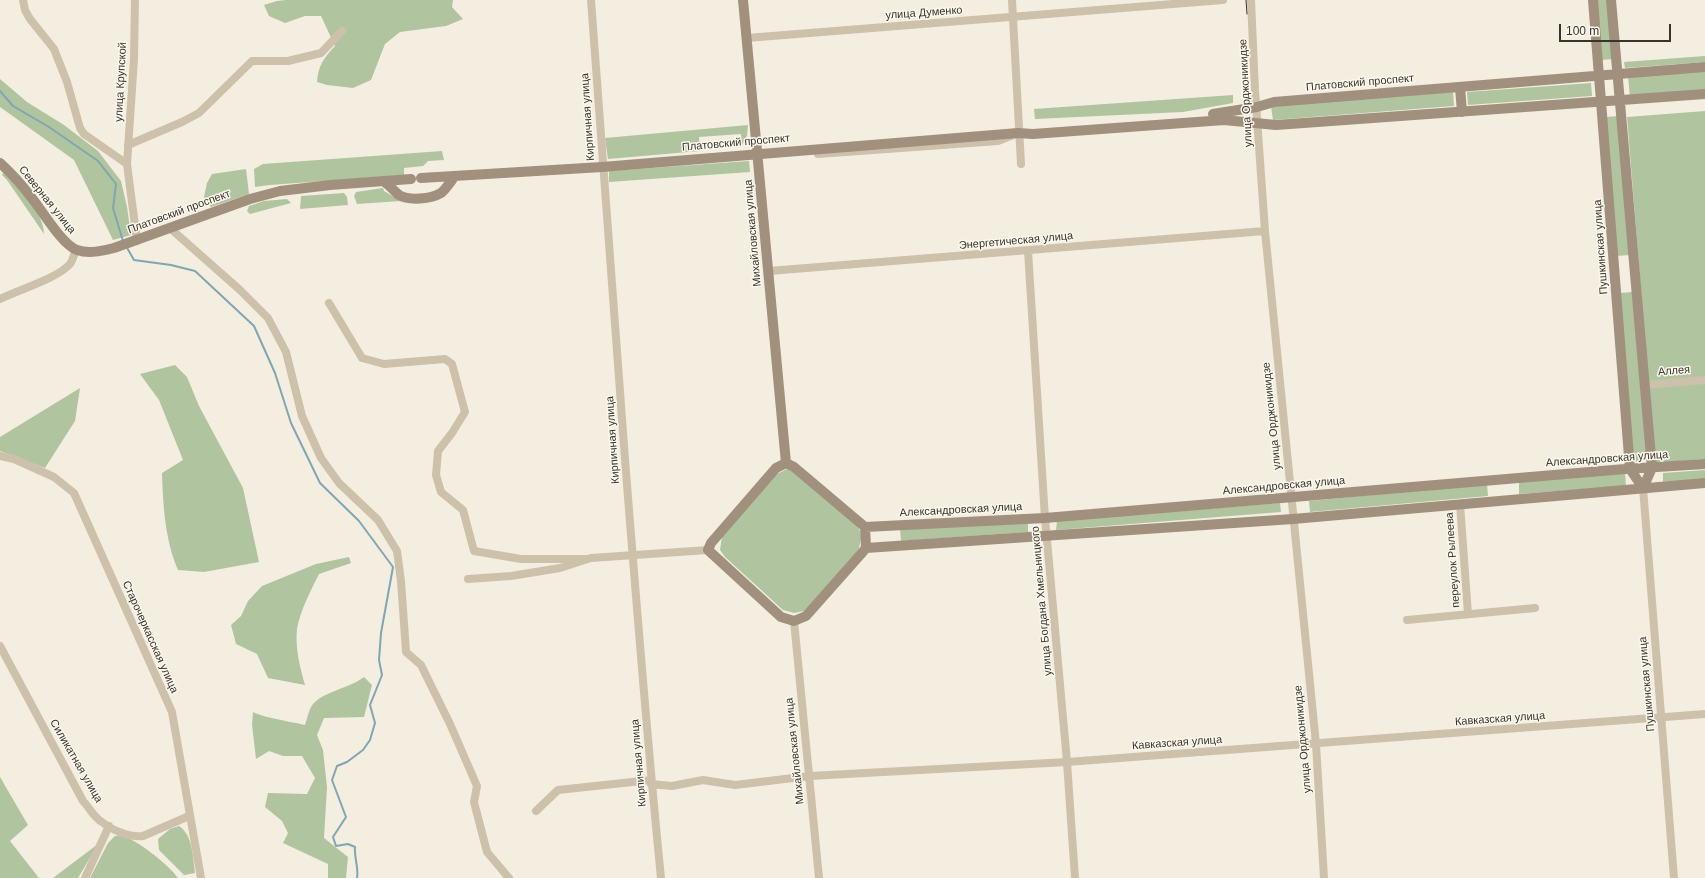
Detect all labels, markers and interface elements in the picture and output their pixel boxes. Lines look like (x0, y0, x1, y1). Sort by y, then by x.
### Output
street label: улица Думенко (885, 4, 963, 22)
scale bar (1561, 16, 1673, 42)
text: 100 m (1566, 24, 1599, 38)
street label: улица Орджоникидзе (1237, 39, 1255, 147)
street label: улица Крупской (112, 42, 130, 122)
street label: Платовский проспект (1305, 72, 1415, 94)
street label: Кирпичная улица (578, 73, 598, 161)
street label: Платовский проспект (681, 132, 791, 154)
street label: Северная улица (16, 163, 78, 237)
street label: Михайловская улица (742, 179, 764, 287)
street label: Платовский проспект (126, 187, 232, 237)
street label: Пушкинская улица (1591, 199, 1611, 295)
street label: Энергетическая улица (958, 229, 1074, 253)
street label: улица Орджоникидзе (1260, 361, 1284, 471)
street label: Аллея (1657, 363, 1691, 379)
street label: Кирпичная улица (603, 396, 623, 484)
street label: Александровская улица (1545, 448, 1669, 470)
street label: Александровская улица (1222, 474, 1346, 498)
street label: Александровская улица (899, 500, 1023, 520)
street label: переулок Рылеева (1443, 512, 1463, 608)
street label: улица Богдана Хмельницкого (1029, 526, 1055, 676)
street label: Старочеркасская улица (119, 579, 181, 695)
street label: Пушкинская улица (1636, 636, 1658, 732)
street label: улица Орджоникидзе (1292, 685, 1314, 793)
street label: Михайловская улица (783, 697, 807, 805)
street label: Кавказская улица (1455, 709, 1545, 729)
street label: Силикатная улица (47, 717, 105, 805)
street label: Кирпичная улица (629, 719, 649, 807)
street label: Кавказская улица (1132, 733, 1222, 753)

